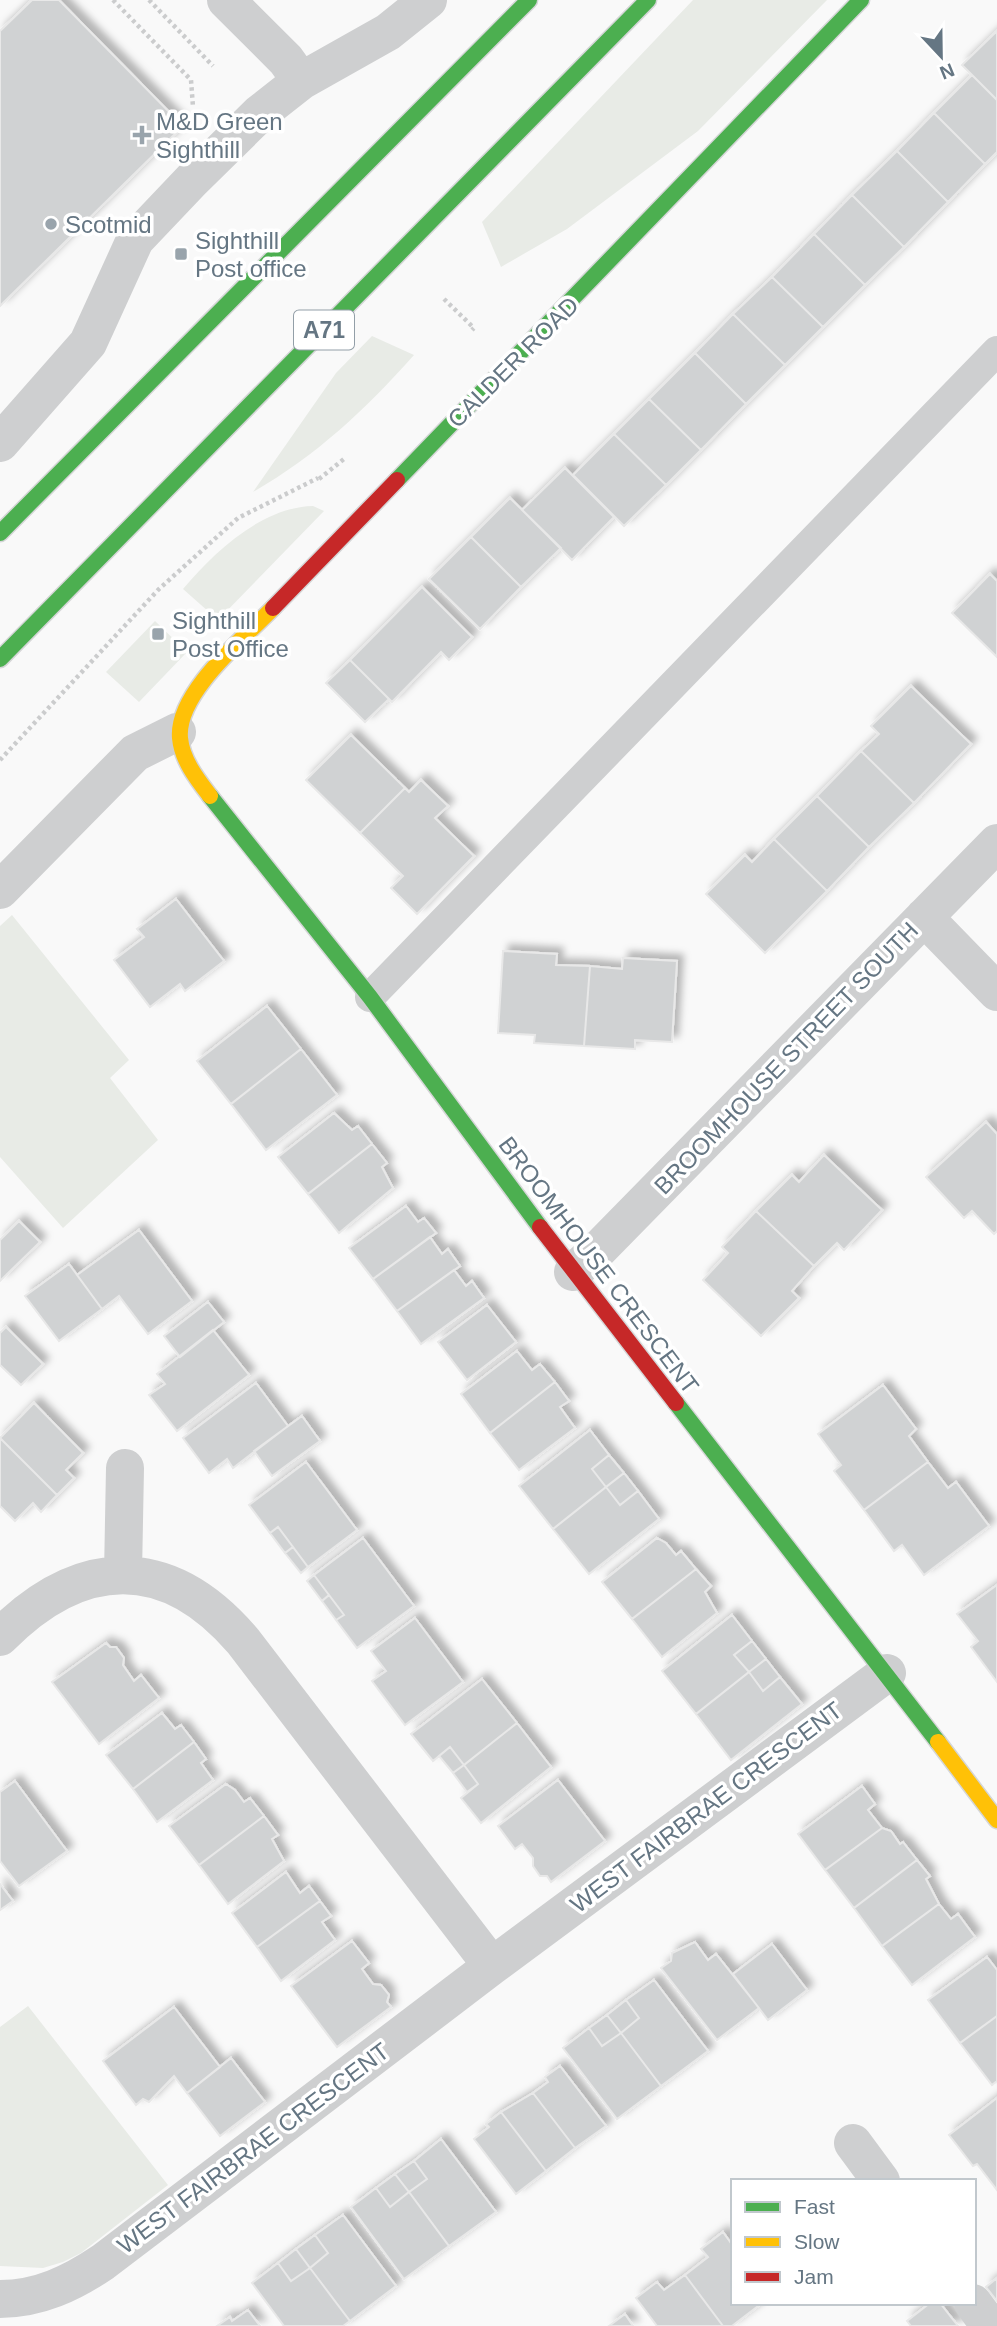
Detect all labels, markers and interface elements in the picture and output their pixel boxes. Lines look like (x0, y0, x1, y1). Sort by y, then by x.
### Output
north arrow (906, 21, 976, 91)
text: N (937, 59, 957, 84)
place label: M&D Green Sighthill (156, 108, 283, 163)
marker: M&D Green Sighthill (134, 127, 150, 143)
place label: Scotmid (65, 211, 152, 238)
marker: Scotmid (43, 216, 59, 232)
place label: Sighthill Post office (195, 227, 307, 282)
marker: Sighthill Post office (173, 246, 189, 262)
street label: CALDER ROAD (442, 291, 584, 433)
road number: A71 (294, 310, 354, 350)
place label: Sighthill Post Office (172, 607, 289, 662)
marker: Sighthill Post Office (150, 626, 166, 642)
street label: BROOMHOUSE STREET SOUTH (649, 916, 923, 1200)
street label: BROOMHOUSE CRESCENT (494, 1131, 705, 1399)
street label: WEST FAIRBRAE CRESCENT (565, 1696, 847, 1918)
street label: WEST FAIRBRAE CRESCENT (112, 2037, 394, 2259)
legend (731, 2179, 976, 2305)
text: Fast (794, 2195, 835, 2218)
text: Slow (794, 2230, 840, 2253)
text: Jam (794, 2265, 834, 2288)

